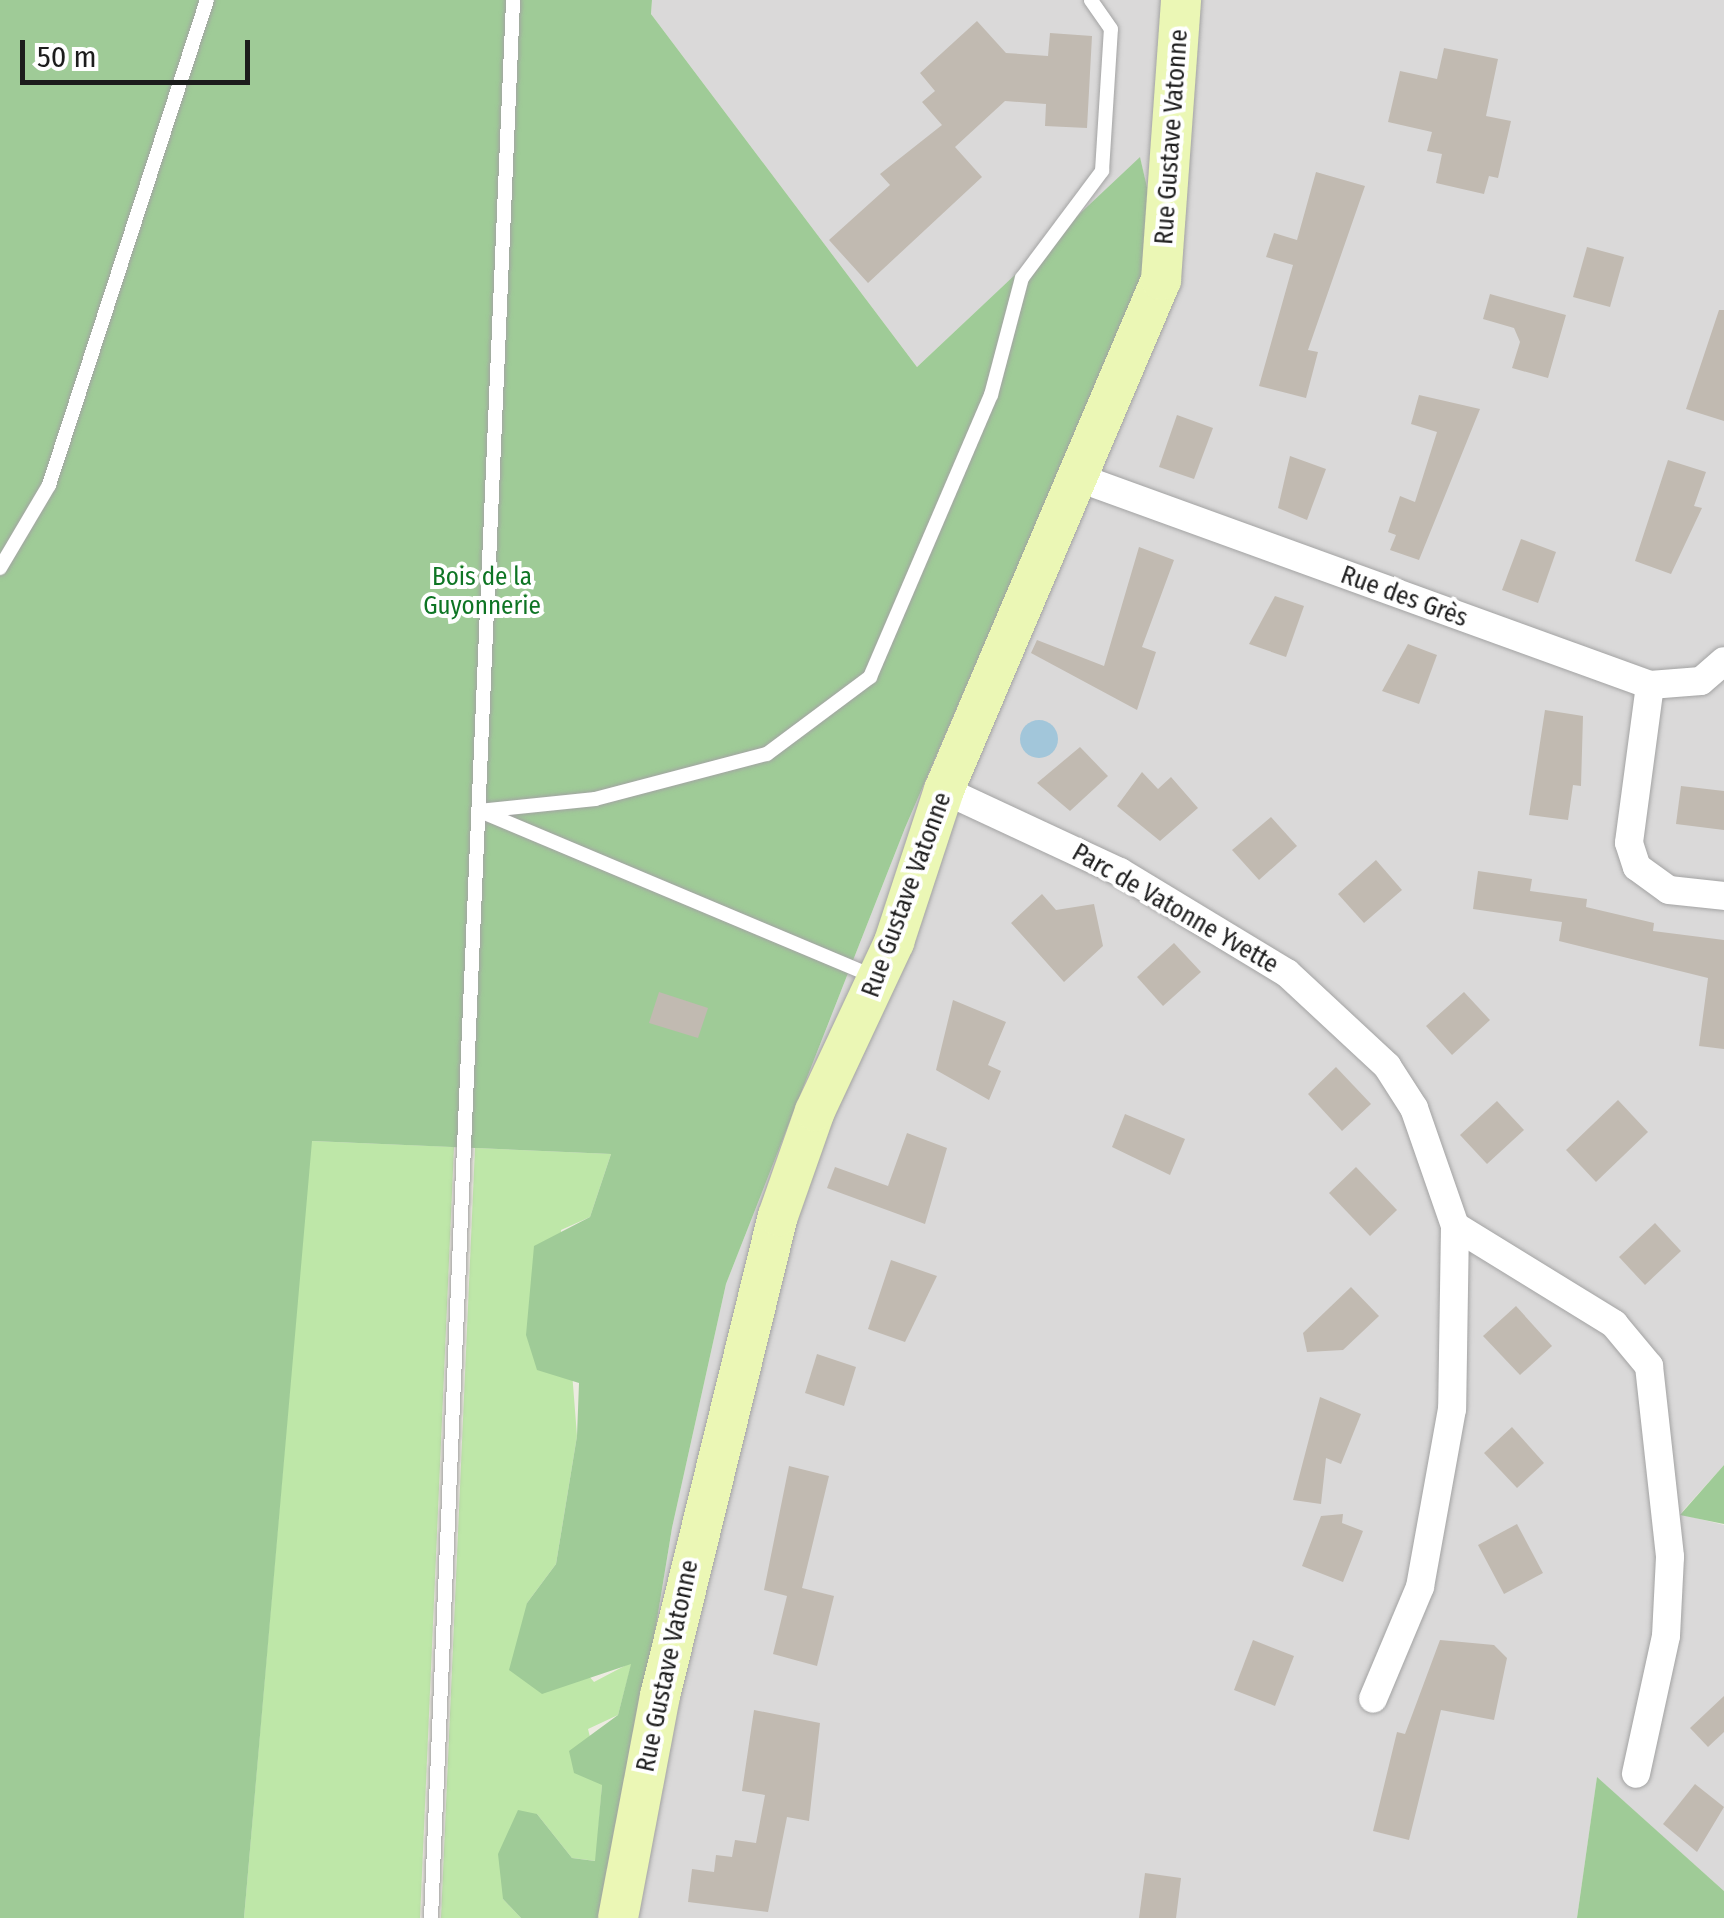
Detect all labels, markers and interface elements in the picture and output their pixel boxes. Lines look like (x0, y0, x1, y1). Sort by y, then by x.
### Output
scale bar (25, 20, 255, 82)
street label: Rue Gustave Vatonne (1150, 28, 1194, 246)
text: 50 m (37, 39, 97, 75)
street label: Rue des Grès (1337, 560, 1471, 634)
park label: Bois de la Guyonnerie (423, 563, 541, 622)
street label: Rue Gustave Vatonne (856, 789, 958, 1001)
street label: Parc de Vatonne Yvette (1067, 838, 1283, 980)
street label: Rue Gustave Vatonne (631, 1557, 705, 1775)

